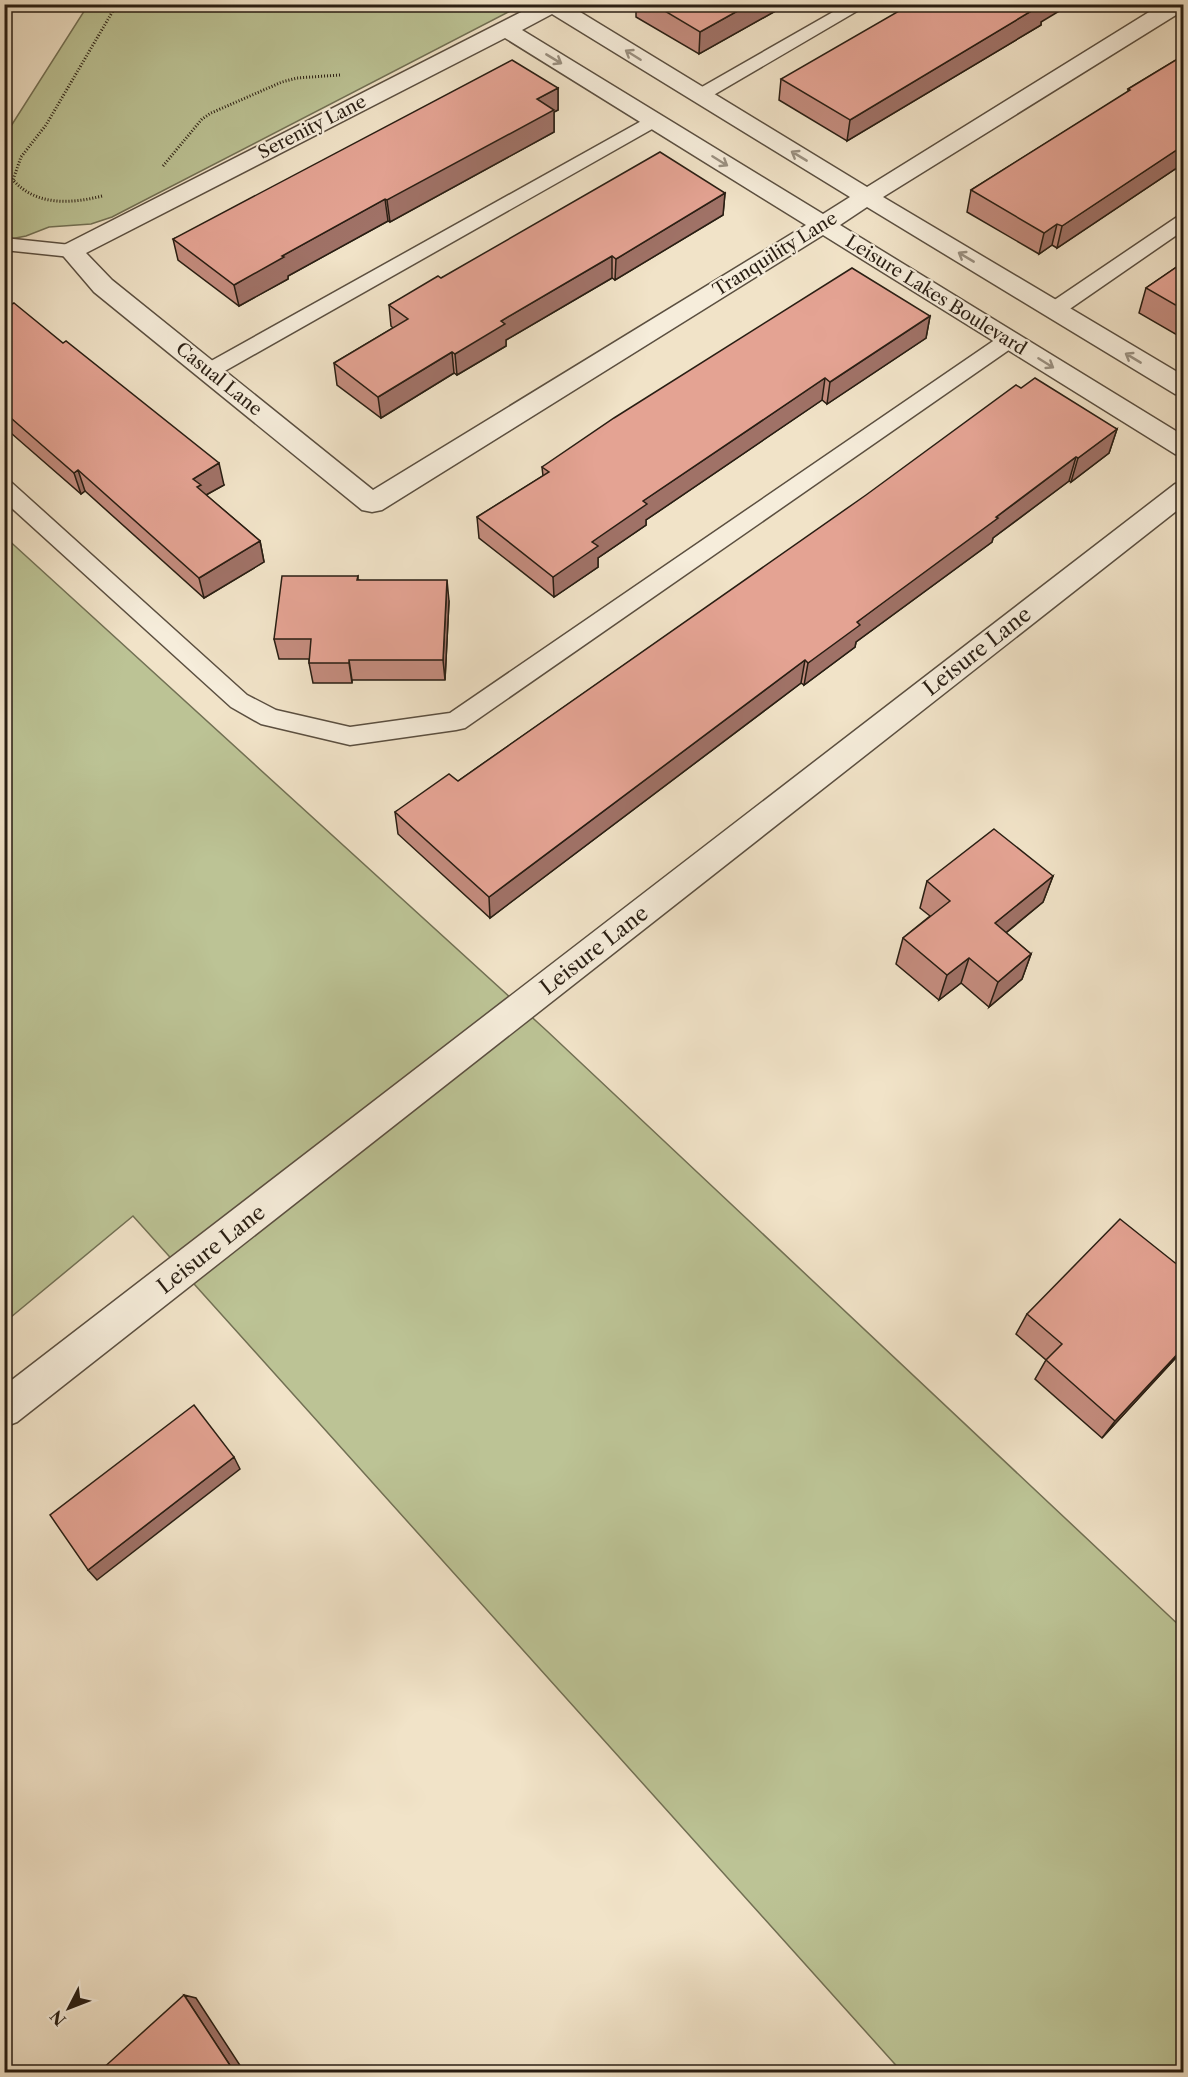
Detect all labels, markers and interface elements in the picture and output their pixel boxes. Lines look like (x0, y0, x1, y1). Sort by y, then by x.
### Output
one-way arrow (625, 48, 642, 60)
one-way arrow (545, 53, 562, 65)
street label: Serenity Lane (254, 90, 370, 164)
one-way arrow (791, 150, 808, 162)
one-way arrow (711, 156, 728, 168)
street label: Tranquility Lane (709, 207, 841, 301)
street label: Leisure Lakes Boulevard (842, 230, 1030, 360)
one-way arrow (958, 251, 975, 263)
street label: Casual Lane (171, 338, 267, 420)
one-way arrow (1125, 351, 1142, 363)
one-way arrow (1037, 358, 1054, 370)
street label: Leisure Lane (918, 601, 1036, 701)
street label: Leisure Lane (535, 900, 653, 1000)
street label: Leisure Lane (152, 1199, 270, 1299)
north arrow (39, 1978, 99, 2038)
text: N (46, 2006, 70, 2030)

